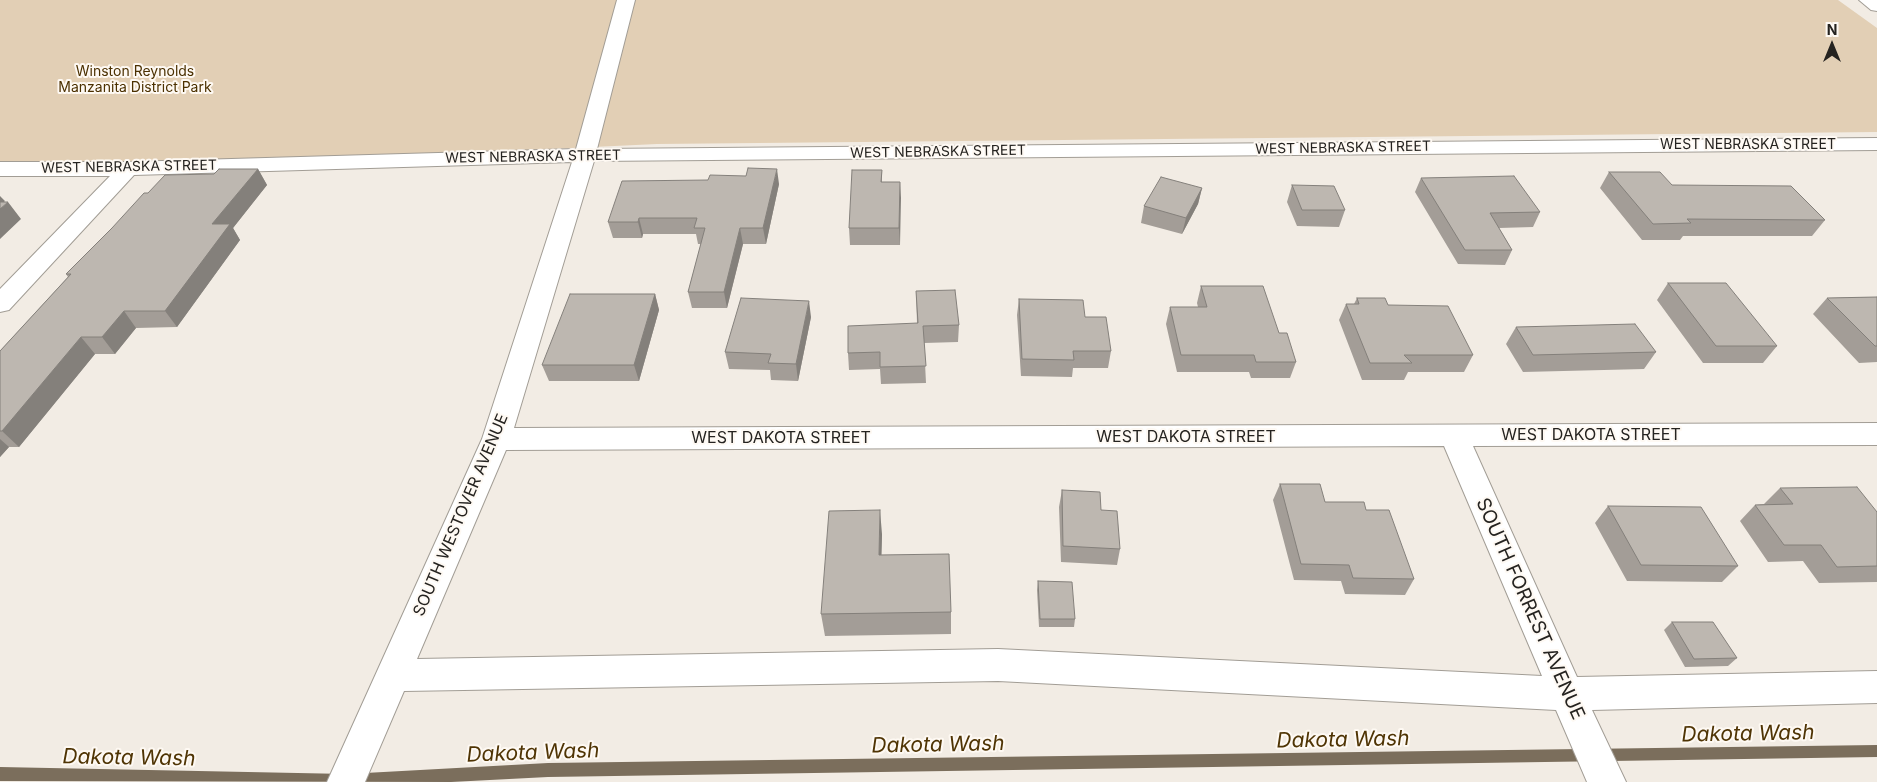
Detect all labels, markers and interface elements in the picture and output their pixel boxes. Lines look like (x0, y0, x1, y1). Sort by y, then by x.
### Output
north arrow (1807, 20, 1857, 70)
text: N (1827, 21, 1837, 38)
park label: Winston Reynolds Manzanita District Park (58, 64, 212, 96)
street label: WEST NEBRASKA STREET (1660, 137, 1836, 153)
street label: WEST NEBRASKA STREET (1255, 138, 1431, 158)
street label: WEST NEBRASKA STREET (850, 142, 1026, 162)
street label: WEST NEBRASKA STREET (445, 147, 621, 167)
street label: WEST NEBRASKA STREET (41, 157, 217, 177)
street label: SOUTH WESTOVER AVENUE (410, 411, 512, 619)
street label: WEST DAKOTA STREET (1501, 425, 1681, 445)
street label: WEST DAKOTA STREET (1096, 427, 1276, 447)
street label: WEST DAKOTA STREET (691, 428, 871, 448)
street label: SOUTH FORREST AVENUE (1471, 495, 1589, 723)
water label: Dakota Wash (1681, 720, 1815, 748)
water label: Dakota Wash (1276, 726, 1410, 754)
water label: Dakota Wash (871, 731, 1005, 759)
water label: Dakota Wash (466, 738, 600, 768)
water label: Dakota Wash (62, 744, 196, 772)

